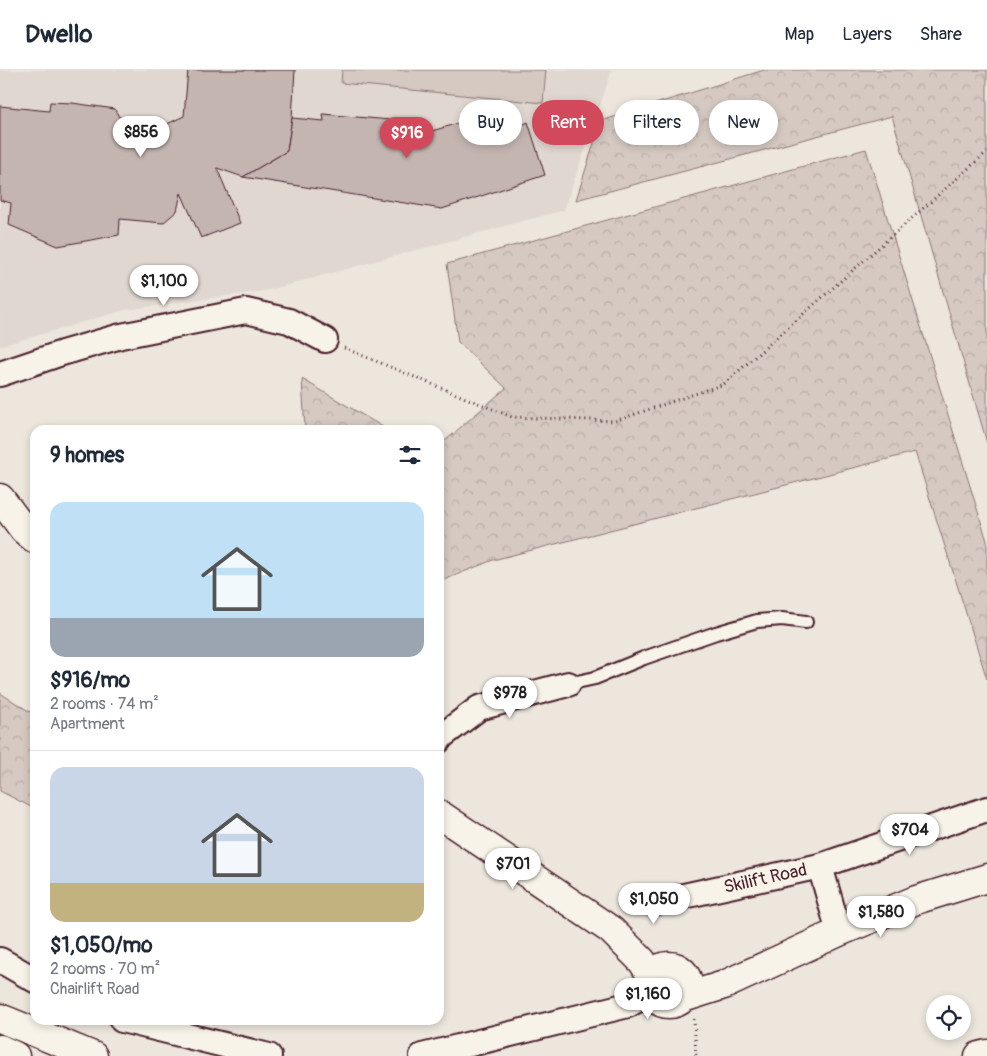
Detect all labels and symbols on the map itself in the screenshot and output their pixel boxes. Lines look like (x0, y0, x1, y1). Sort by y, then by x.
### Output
pin: $856 (111, 116, 171, 158)
pin: $916 (377, 116, 437, 159)
pin: $1,100 (123, 264, 205, 307)
pin: $978 (480, 676, 540, 719)
pin: $704 (880, 814, 940, 856)
pin: $701 (483, 848, 543, 890)
street label: Skilift Road (722, 858, 809, 898)
pin: $1,050 (613, 882, 695, 925)
pin: $1,580 (840, 896, 922, 938)
pin: $1,160 (607, 978, 689, 1020)

